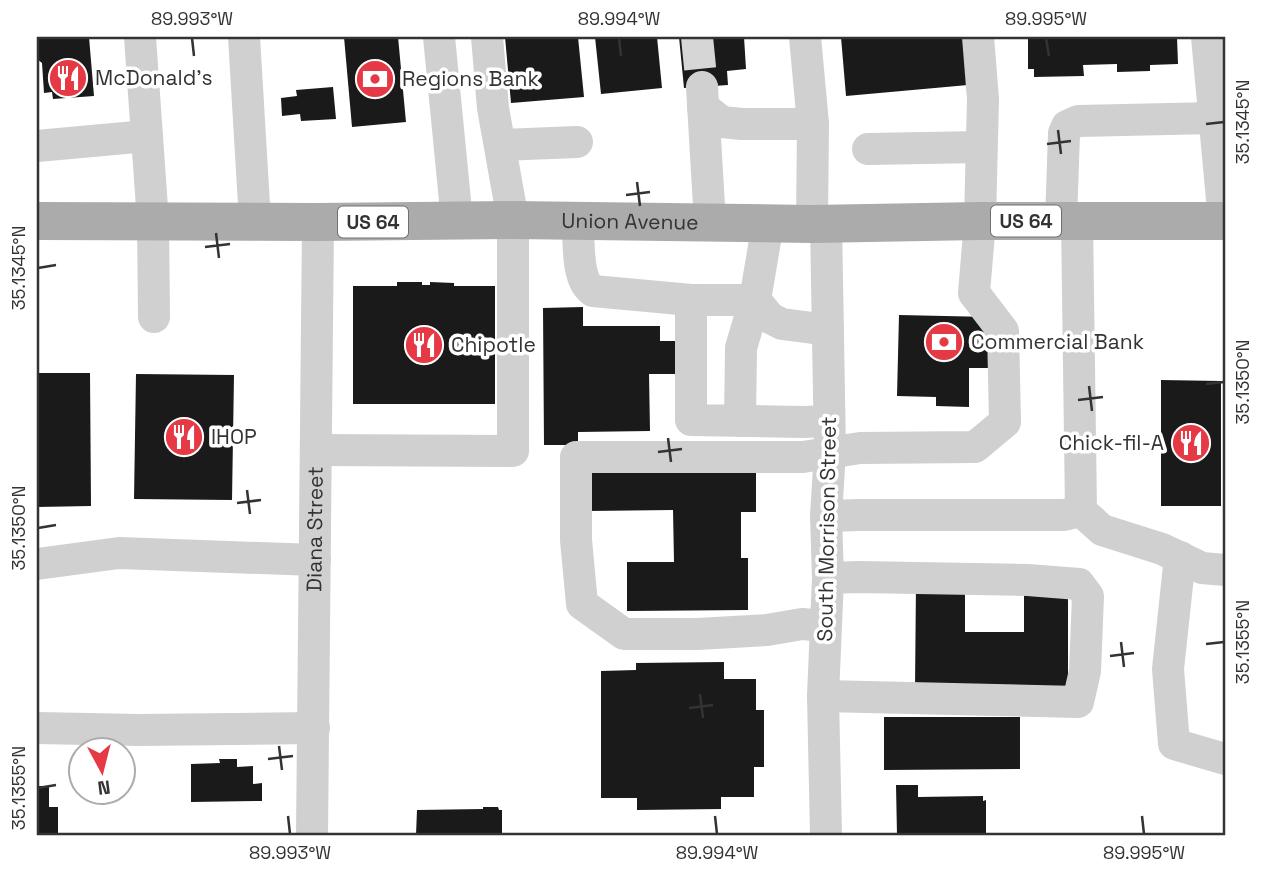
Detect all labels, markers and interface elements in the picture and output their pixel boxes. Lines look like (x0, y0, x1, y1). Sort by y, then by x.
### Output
text: 89.993°W (151, 7, 233, 30)
text: 89.994°W (578, 7, 661, 30)
text: 89.995°W (1005, 7, 1087, 30)
restaurant icon: McDonald's (47, 57, 89, 99)
bank icon: Regions Bank (354, 58, 396, 100)
place label: McDonald's (95, 64, 213, 91)
place label: Regions Bank (402, 65, 539, 92)
text: 35.1345°N (1231, 80, 1254, 164)
road number: US 64 (338, 206, 408, 238)
road number: US 64 (991, 206, 1061, 236)
street label: Union Avenue (561, 207, 699, 235)
text: 35.1345°N (7, 226, 30, 310)
bank icon: Commercial Bank (923, 321, 965, 363)
restaurant icon: Chipotle (403, 324, 445, 366)
place label: Commercial Bank (971, 328, 1144, 355)
place label: Chipotle (451, 331, 536, 358)
text: 35.1350°N (1231, 339, 1254, 425)
restaurant icon: IHOP (163, 416, 205, 458)
street label: South Morrison Street (811, 416, 842, 642)
restaurant icon: Chick-fil-A (1170, 422, 1212, 464)
place label: IHOP (211, 423, 257, 450)
place label: Chick-fil-A (1059, 429, 1164, 456)
street label: Diana Street (300, 466, 329, 592)
text: 35.1350°N (7, 485, 30, 571)
text: 35.1355°N (1231, 600, 1254, 684)
north arrow (66, 736, 136, 806)
text: 35.1355°N (7, 746, 30, 830)
text: N (96, 774, 112, 801)
text: 89.993°W (249, 841, 331, 864)
text: 89.994°W (676, 841, 759, 864)
text: 89.995°W (1103, 841, 1185, 864)

